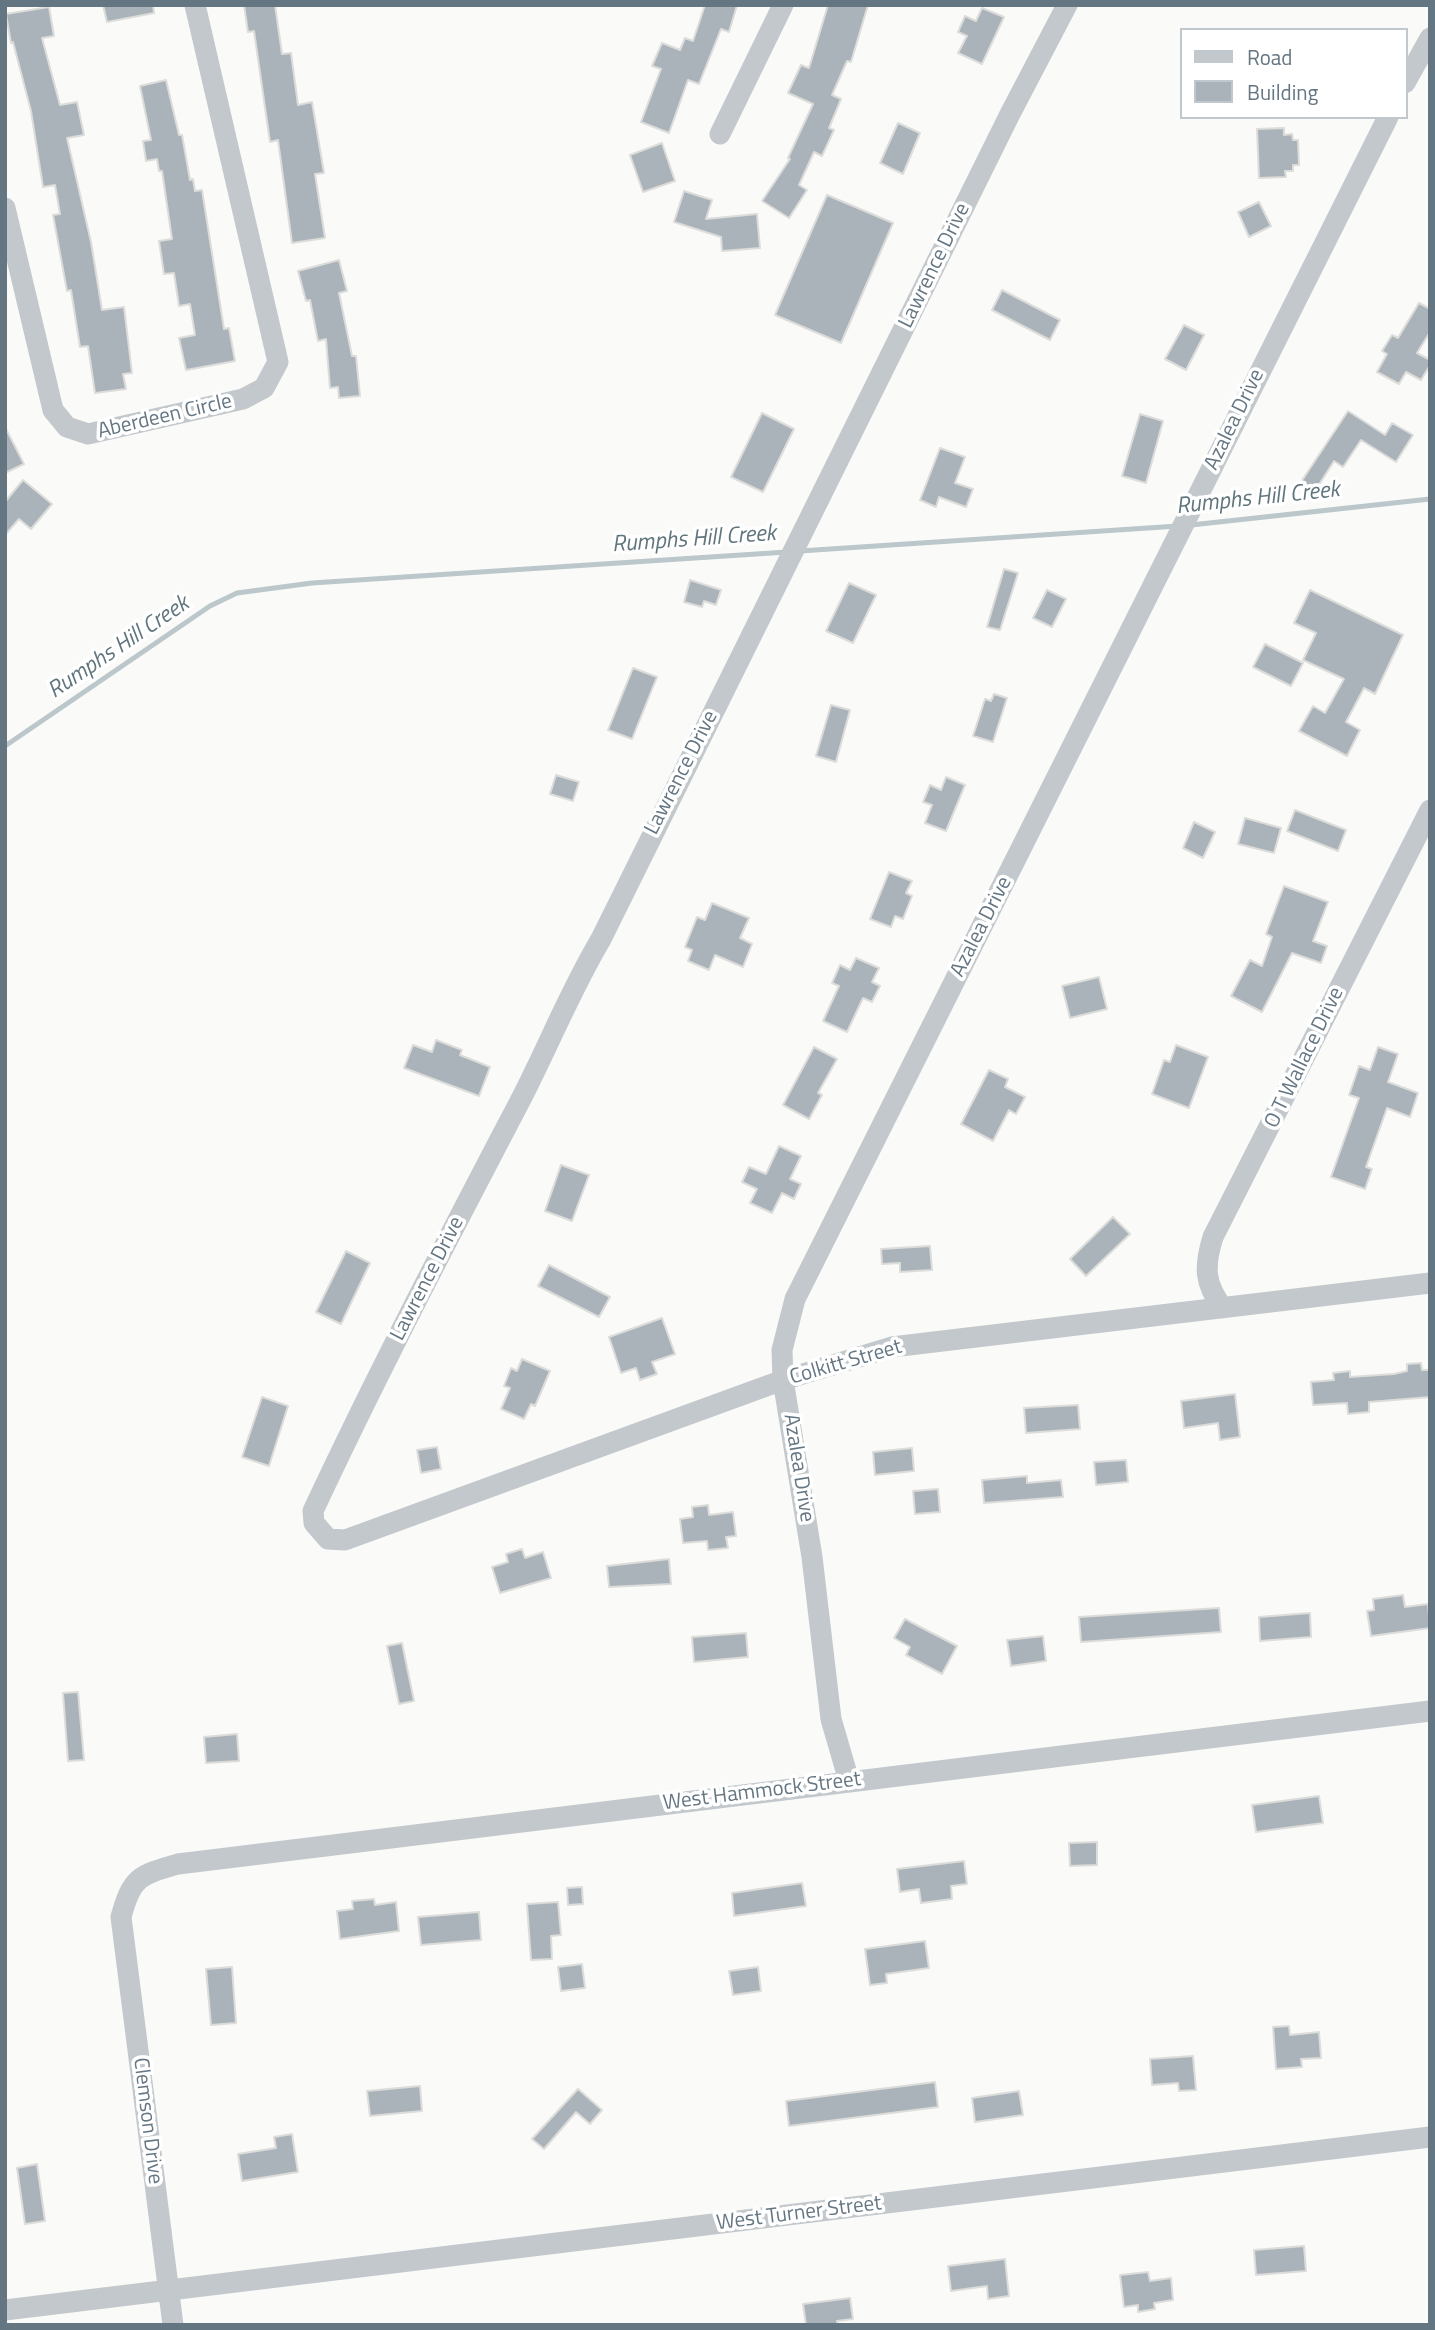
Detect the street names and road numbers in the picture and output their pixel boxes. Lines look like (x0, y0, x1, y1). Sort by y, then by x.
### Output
street label: Lawrence Drive (894, 199, 976, 333)
street label: Azalea Drive (1200, 365, 1270, 475)
street label: Aberdeen Circle (95, 389, 235, 445)
street label: Lawrence Drive (640, 707, 724, 839)
street label: Azalea Drive (946, 873, 1018, 981)
street label: O T Wallace Drive (1260, 984, 1350, 1132)
street label: Lawrence Drive (386, 1213, 470, 1345)
street label: Colkitt Street (787, 1335, 905, 1391)
street label: Azalea Drive (777, 1412, 819, 1524)
street label: West Hammock Street (661, 1767, 863, 1817)
street label: Clemson Drive (127, 2056, 167, 2186)
street label: West Turner Street (715, 2191, 883, 2237)

